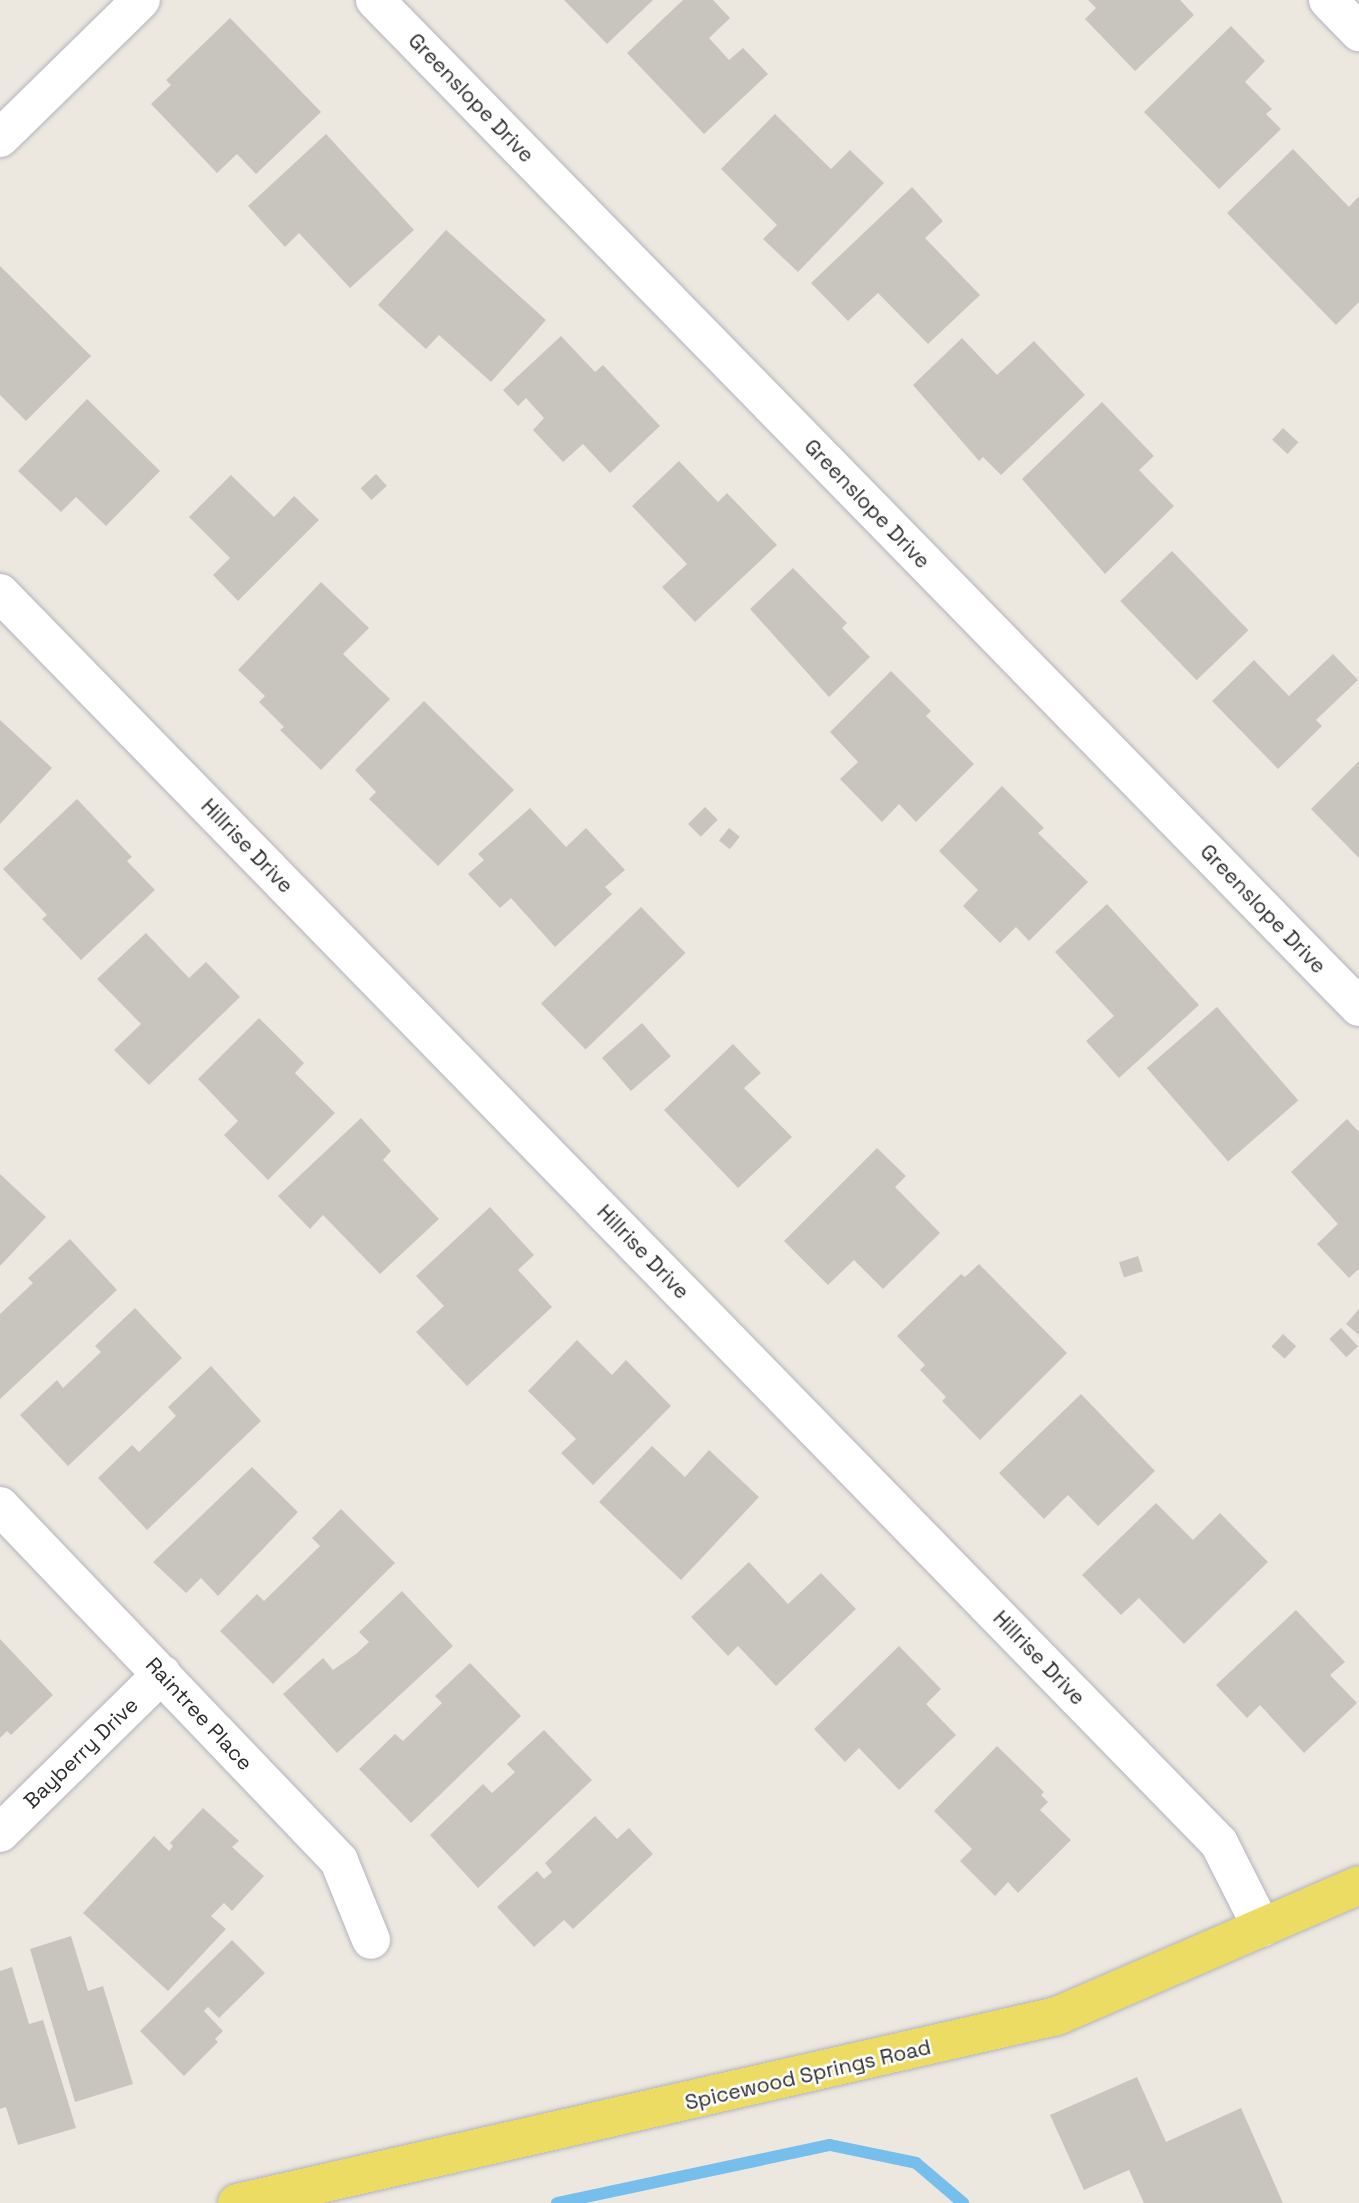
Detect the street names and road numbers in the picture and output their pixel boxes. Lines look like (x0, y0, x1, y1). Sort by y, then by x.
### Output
street label: Greenslope Drive (403, 28, 539, 168)
street label: Greenslope Drive (799, 434, 935, 574)
street label: Hillrise Drive (196, 794, 298, 898)
street label: Greenslope Drive (1195, 839, 1331, 979)
street label: Hillrise Drive (592, 1200, 694, 1304)
street label: Hillrise Drive (988, 1606, 1090, 1710)
street label: Raintree Place (140, 1652, 258, 1776)
street label: Bayberry Drive (19, 1692, 143, 1814)
street label: Spicewood Springs Road (683, 2034, 933, 2116)

